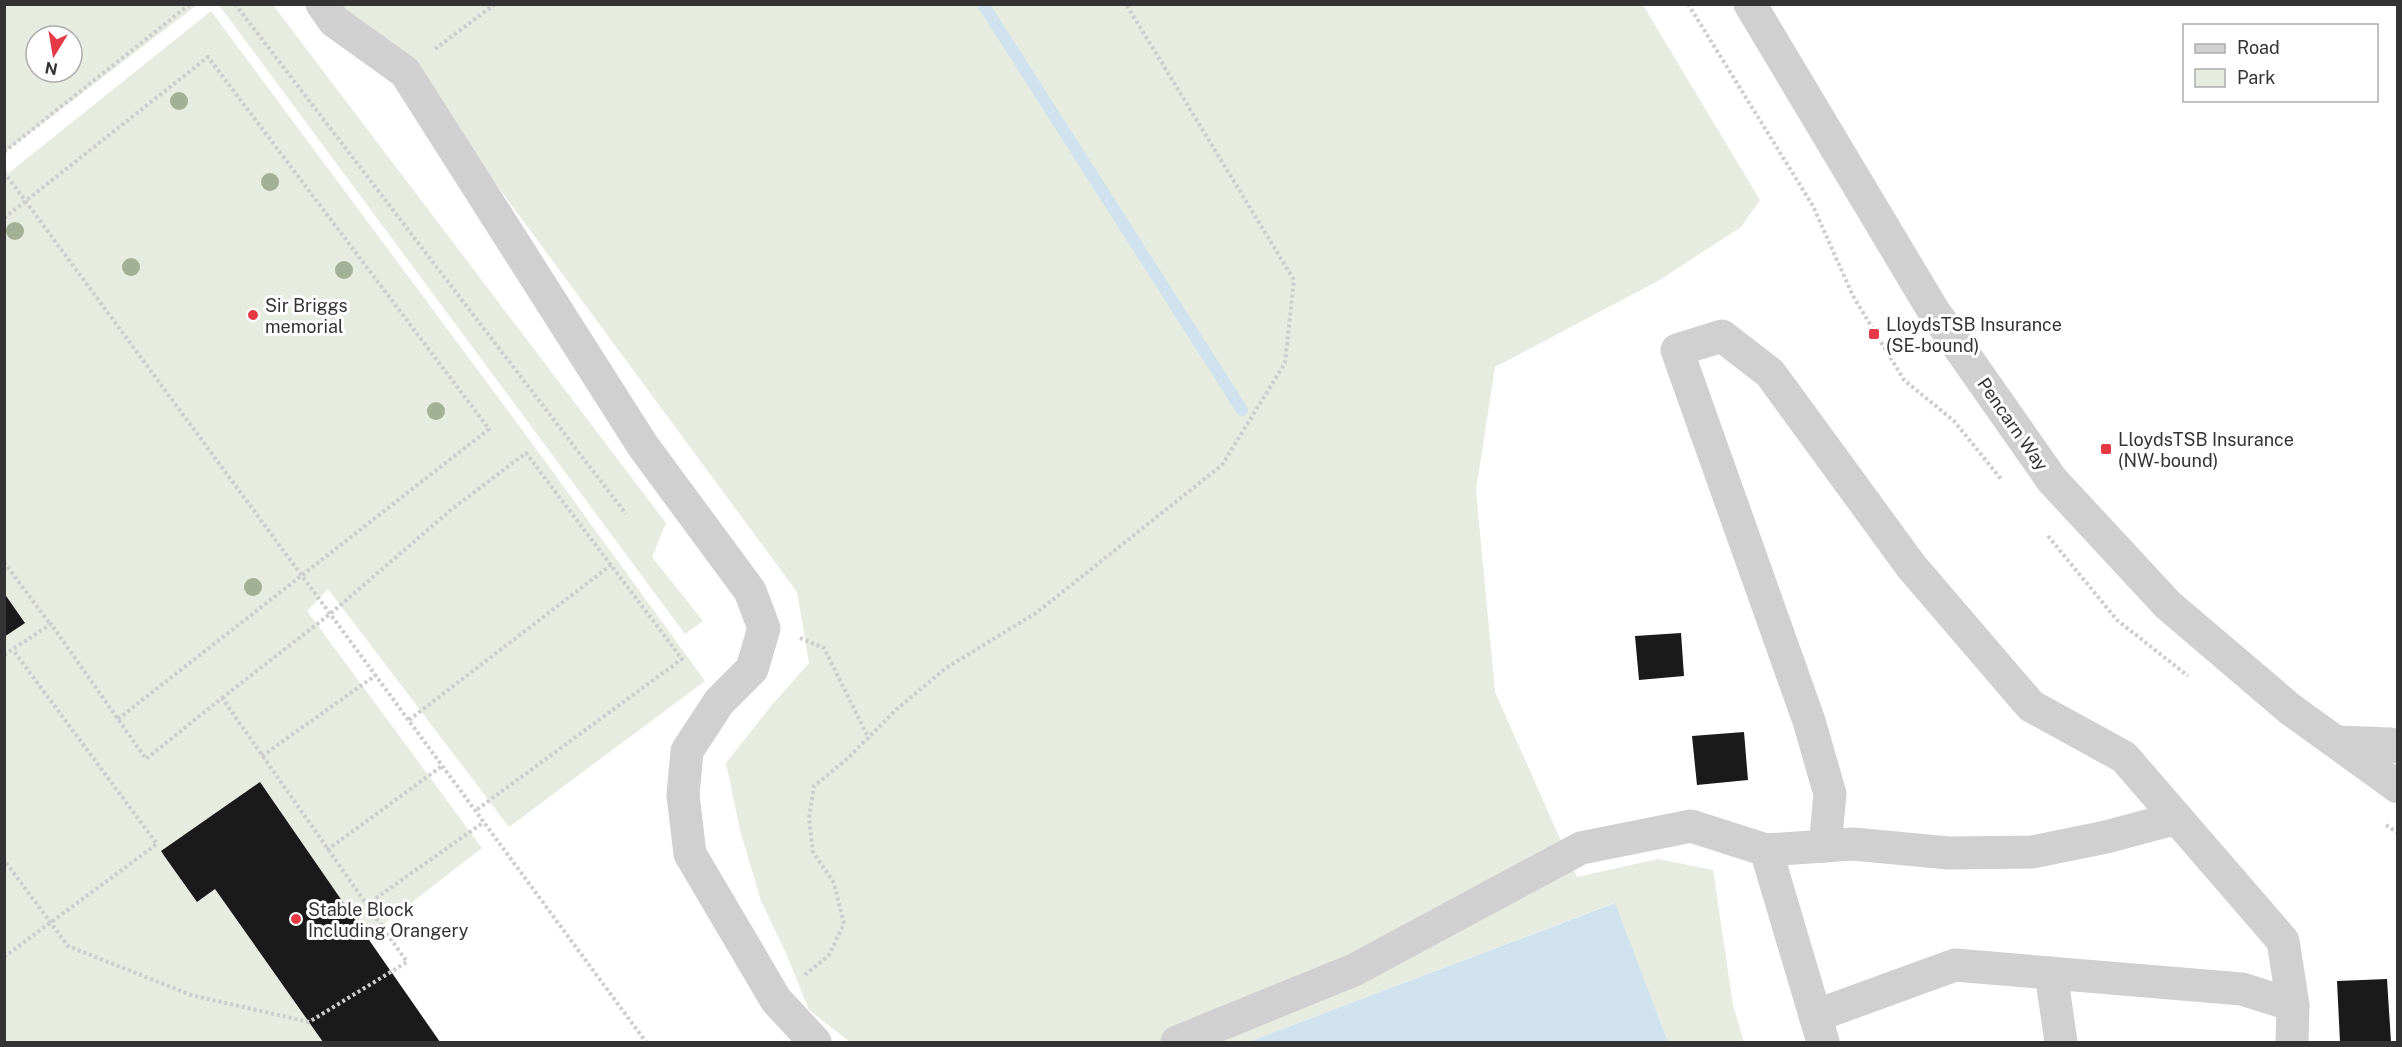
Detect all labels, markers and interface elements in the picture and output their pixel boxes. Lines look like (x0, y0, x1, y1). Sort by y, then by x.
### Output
north arrow (24, 24, 84, 84)
legend (2183, 24, 2378, 102)
text: Road (2237, 37, 2280, 58)
text: N (43, 58, 59, 79)
text: Park (2237, 67, 2275, 88)
place label: Sir Briggs memorial (265, 295, 348, 337)
marker: Sir Briggs memorial (246, 308, 260, 322)
place label: LloydsTSB Insurance (SE-bound) (1886, 314, 2062, 356)
marker: LloydsTSB Insurance (SE-bound) (1867, 327, 1881, 341)
street label: Pencarn Way (1973, 374, 2053, 475)
place label: LloydsTSB Insurance (NW-bound) (2118, 429, 2294, 471)
marker: LloydsTSB Insurance (NW-bound) (2099, 442, 2113, 456)
place label: Stable Block Including Orangery (308, 899, 469, 941)
marker: Stable Block Including Orangery (289, 912, 303, 926)

